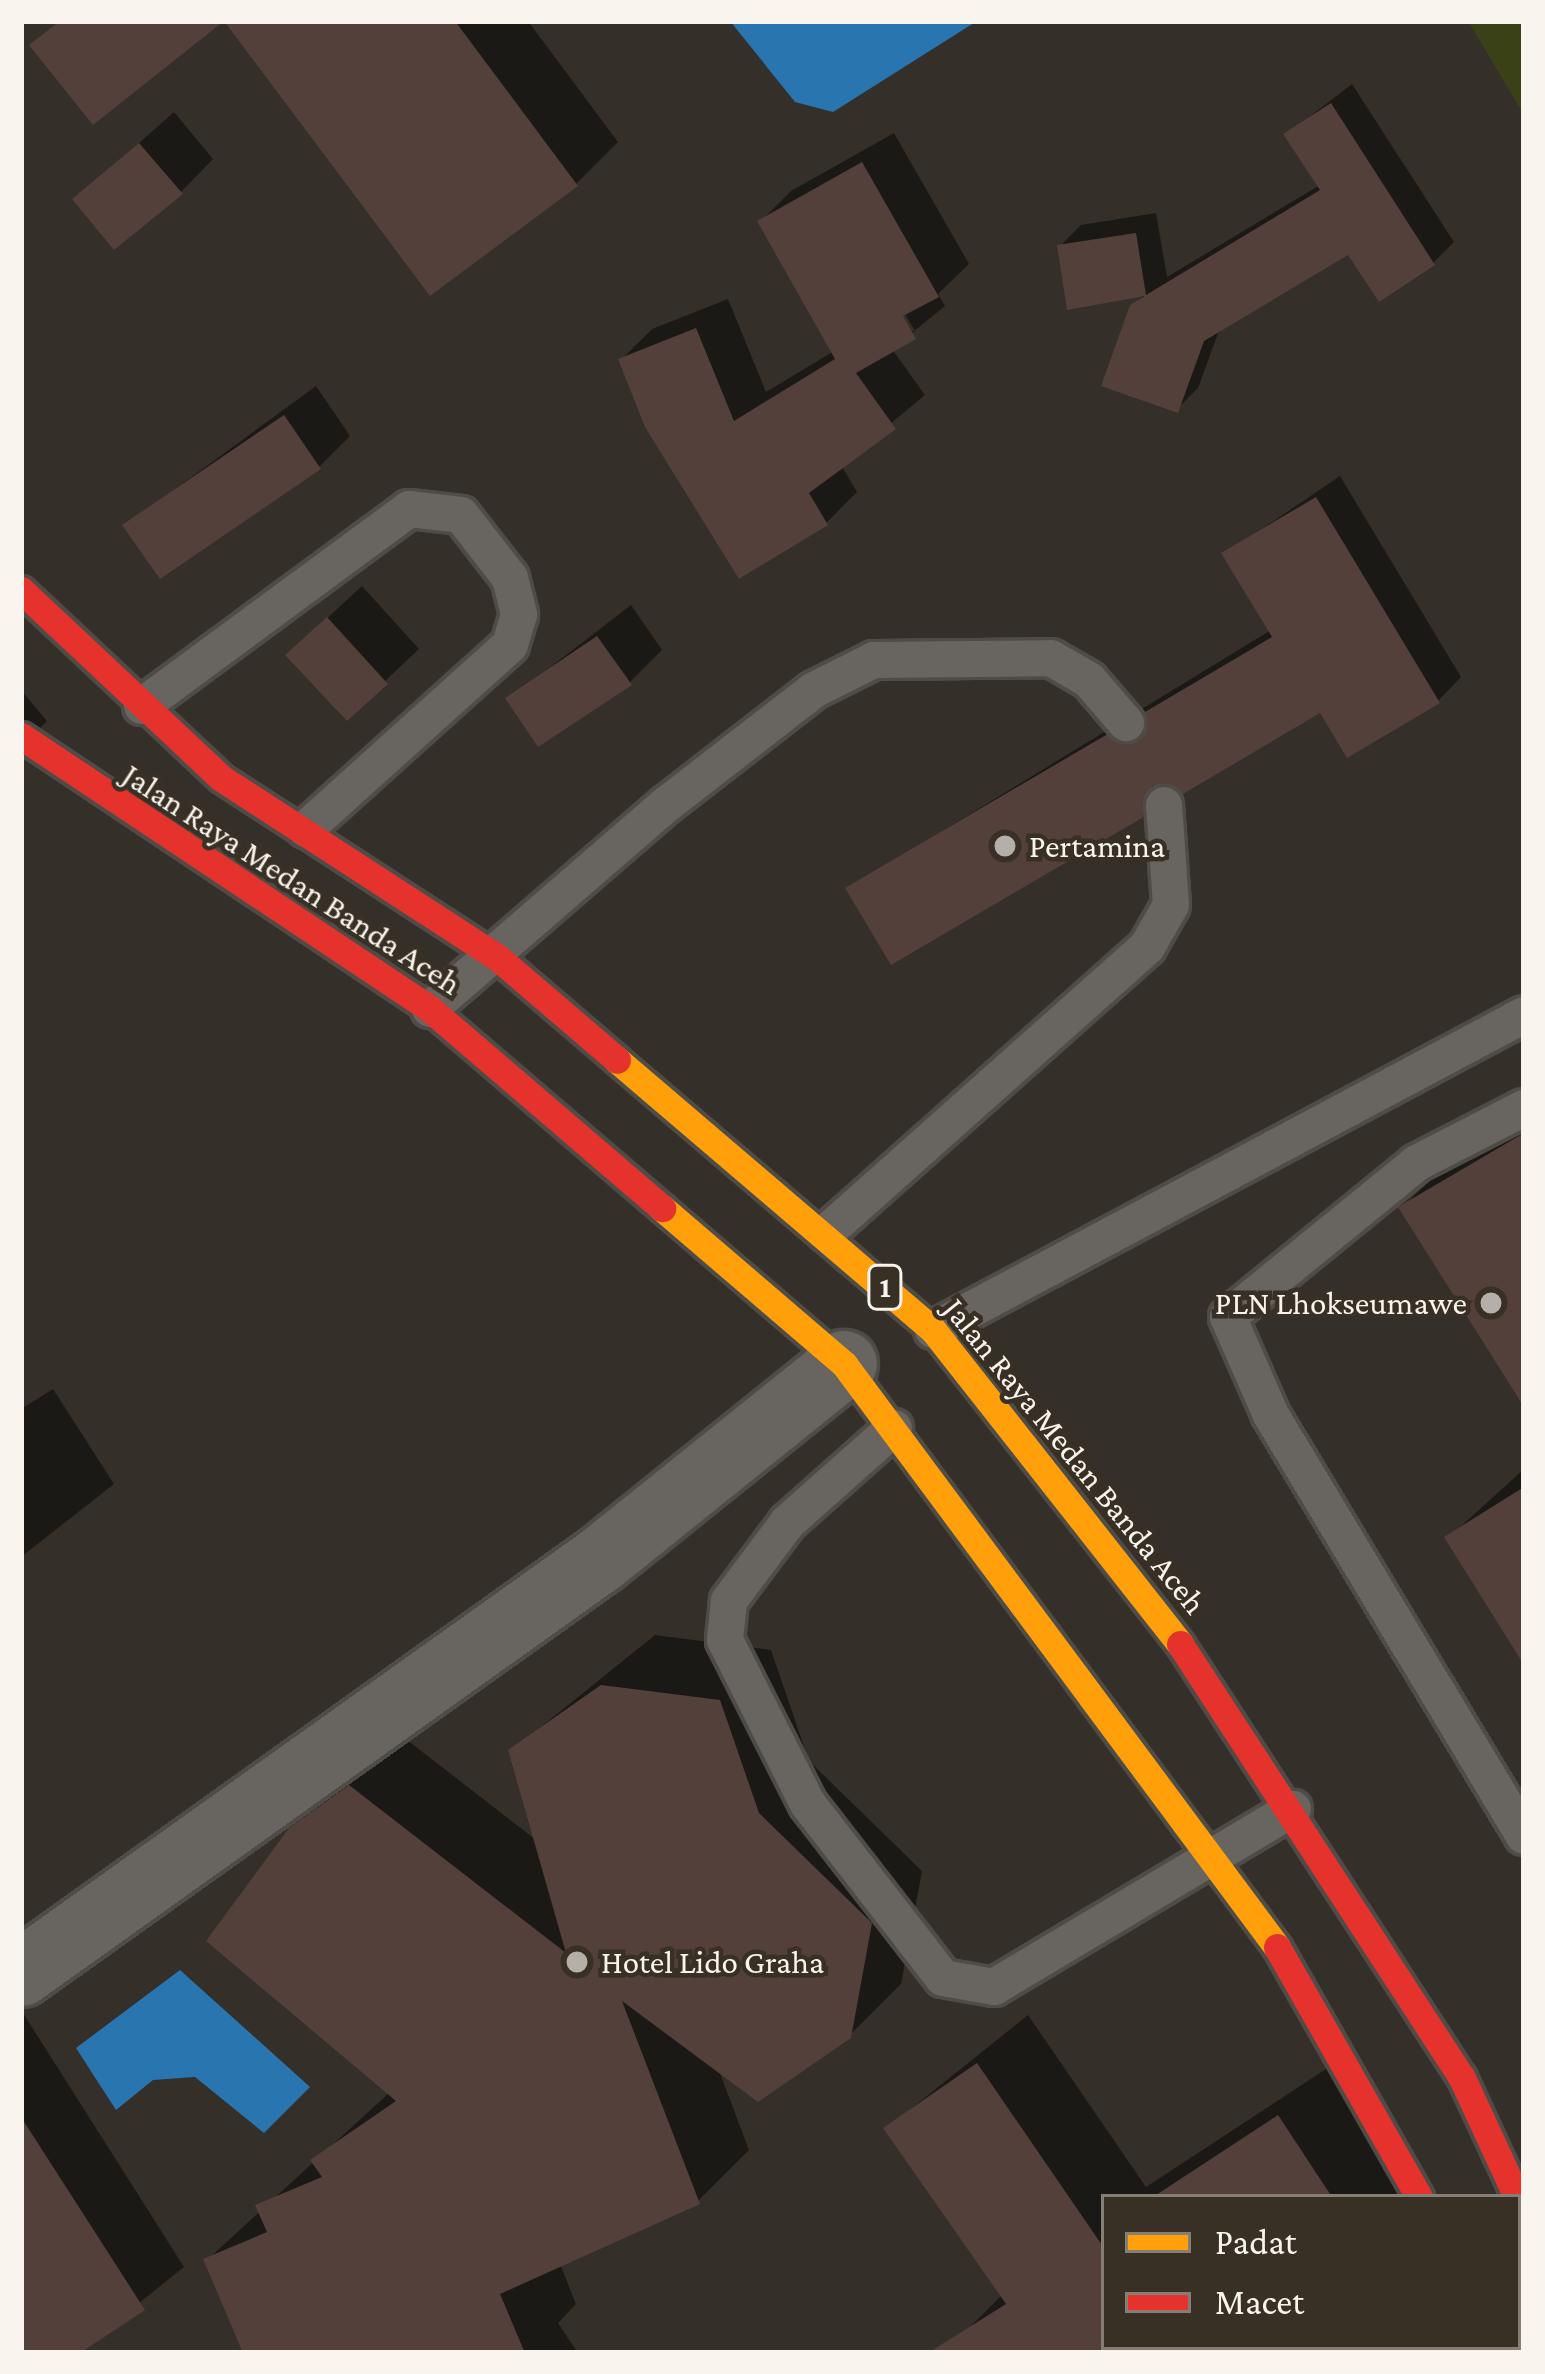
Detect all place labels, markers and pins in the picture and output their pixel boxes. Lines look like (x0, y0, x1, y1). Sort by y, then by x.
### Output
place label: Pertamina (1029, 826, 1165, 866)
marker: Pertamina (992, 833, 1018, 859)
place label: PLN Lhokseumawe (1215, 1283, 1467, 1323)
marker: PLN Lhokseumawe (1478, 1290, 1504, 1316)
place label: Hotel Lido Graha (601, 1942, 824, 1982)
marker: Hotel Lido Graha (564, 1949, 590, 1975)

